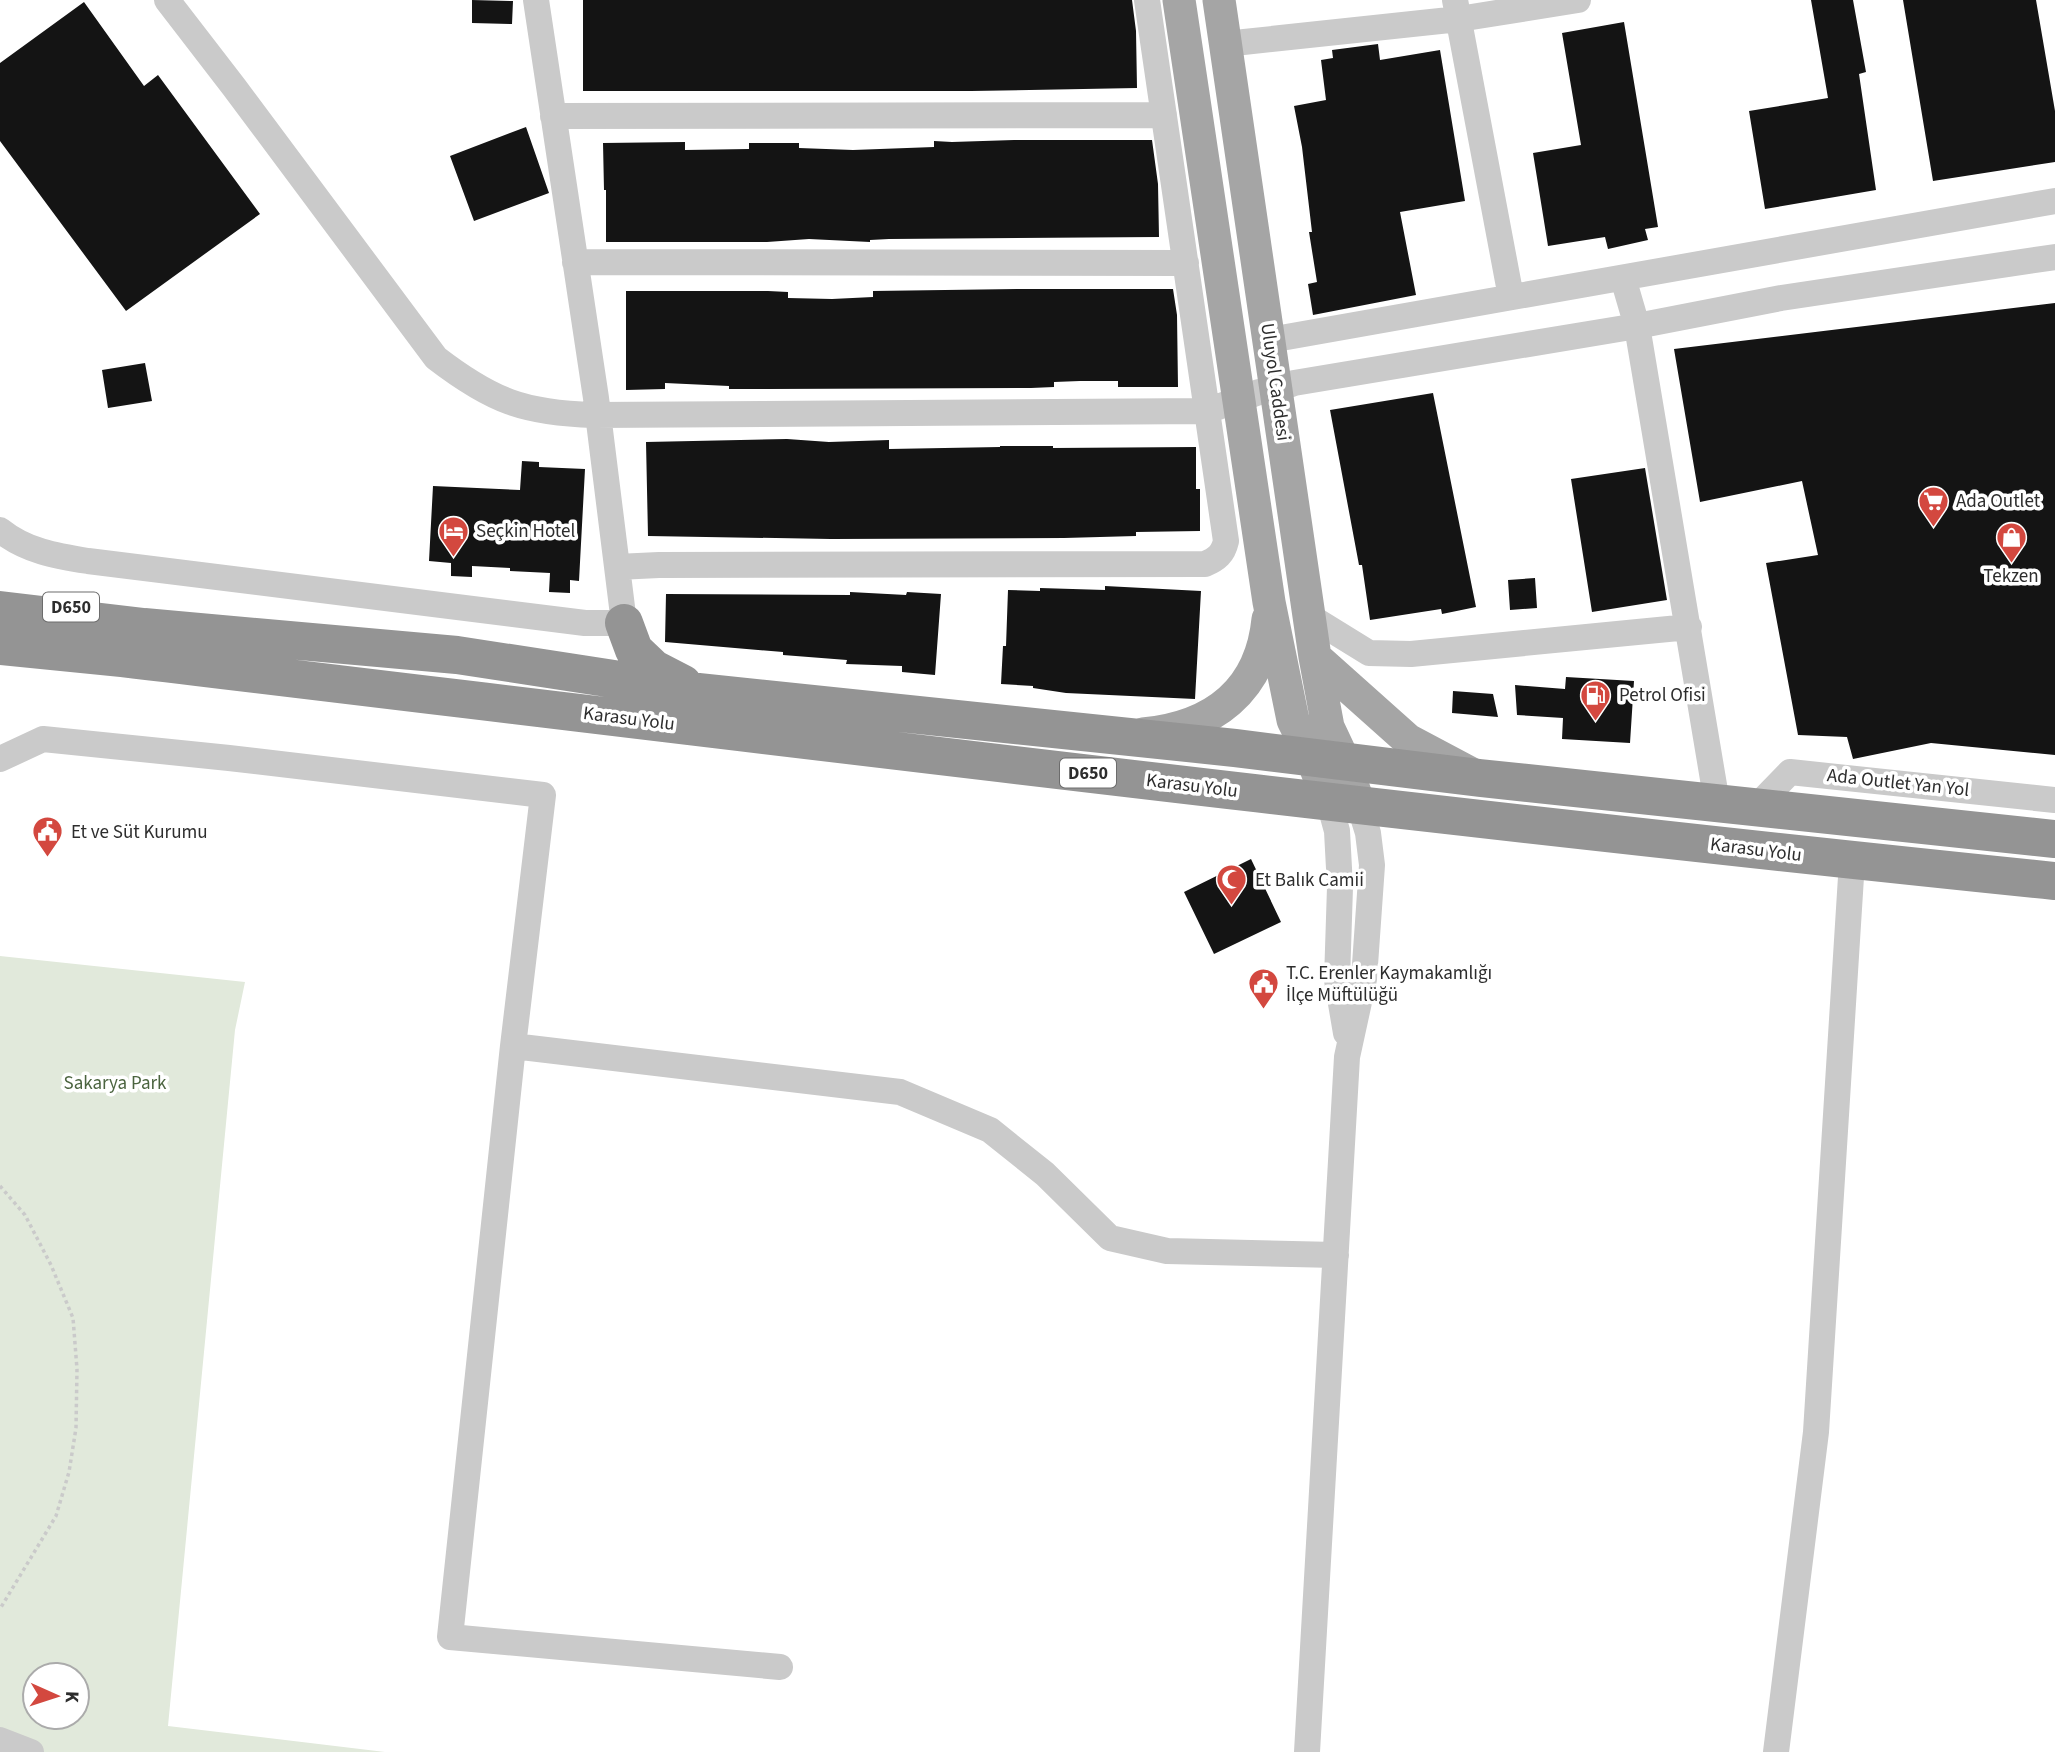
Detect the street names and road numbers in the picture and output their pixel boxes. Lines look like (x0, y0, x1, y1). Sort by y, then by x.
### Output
street label: Uluyol Caddesi (1253, 321, 1297, 443)
road number: D650 (43, 592, 99, 622)
street label: Karasu Yolu (582, 700, 676, 738)
road number: D650 (1060, 758, 1116, 788)
street label: Ada Outlet Yan Yol (1826, 762, 1971, 804)
street label: Karasu Yolu (1145, 767, 1239, 805)
street label: Karasu Yolu (1709, 831, 1803, 869)

